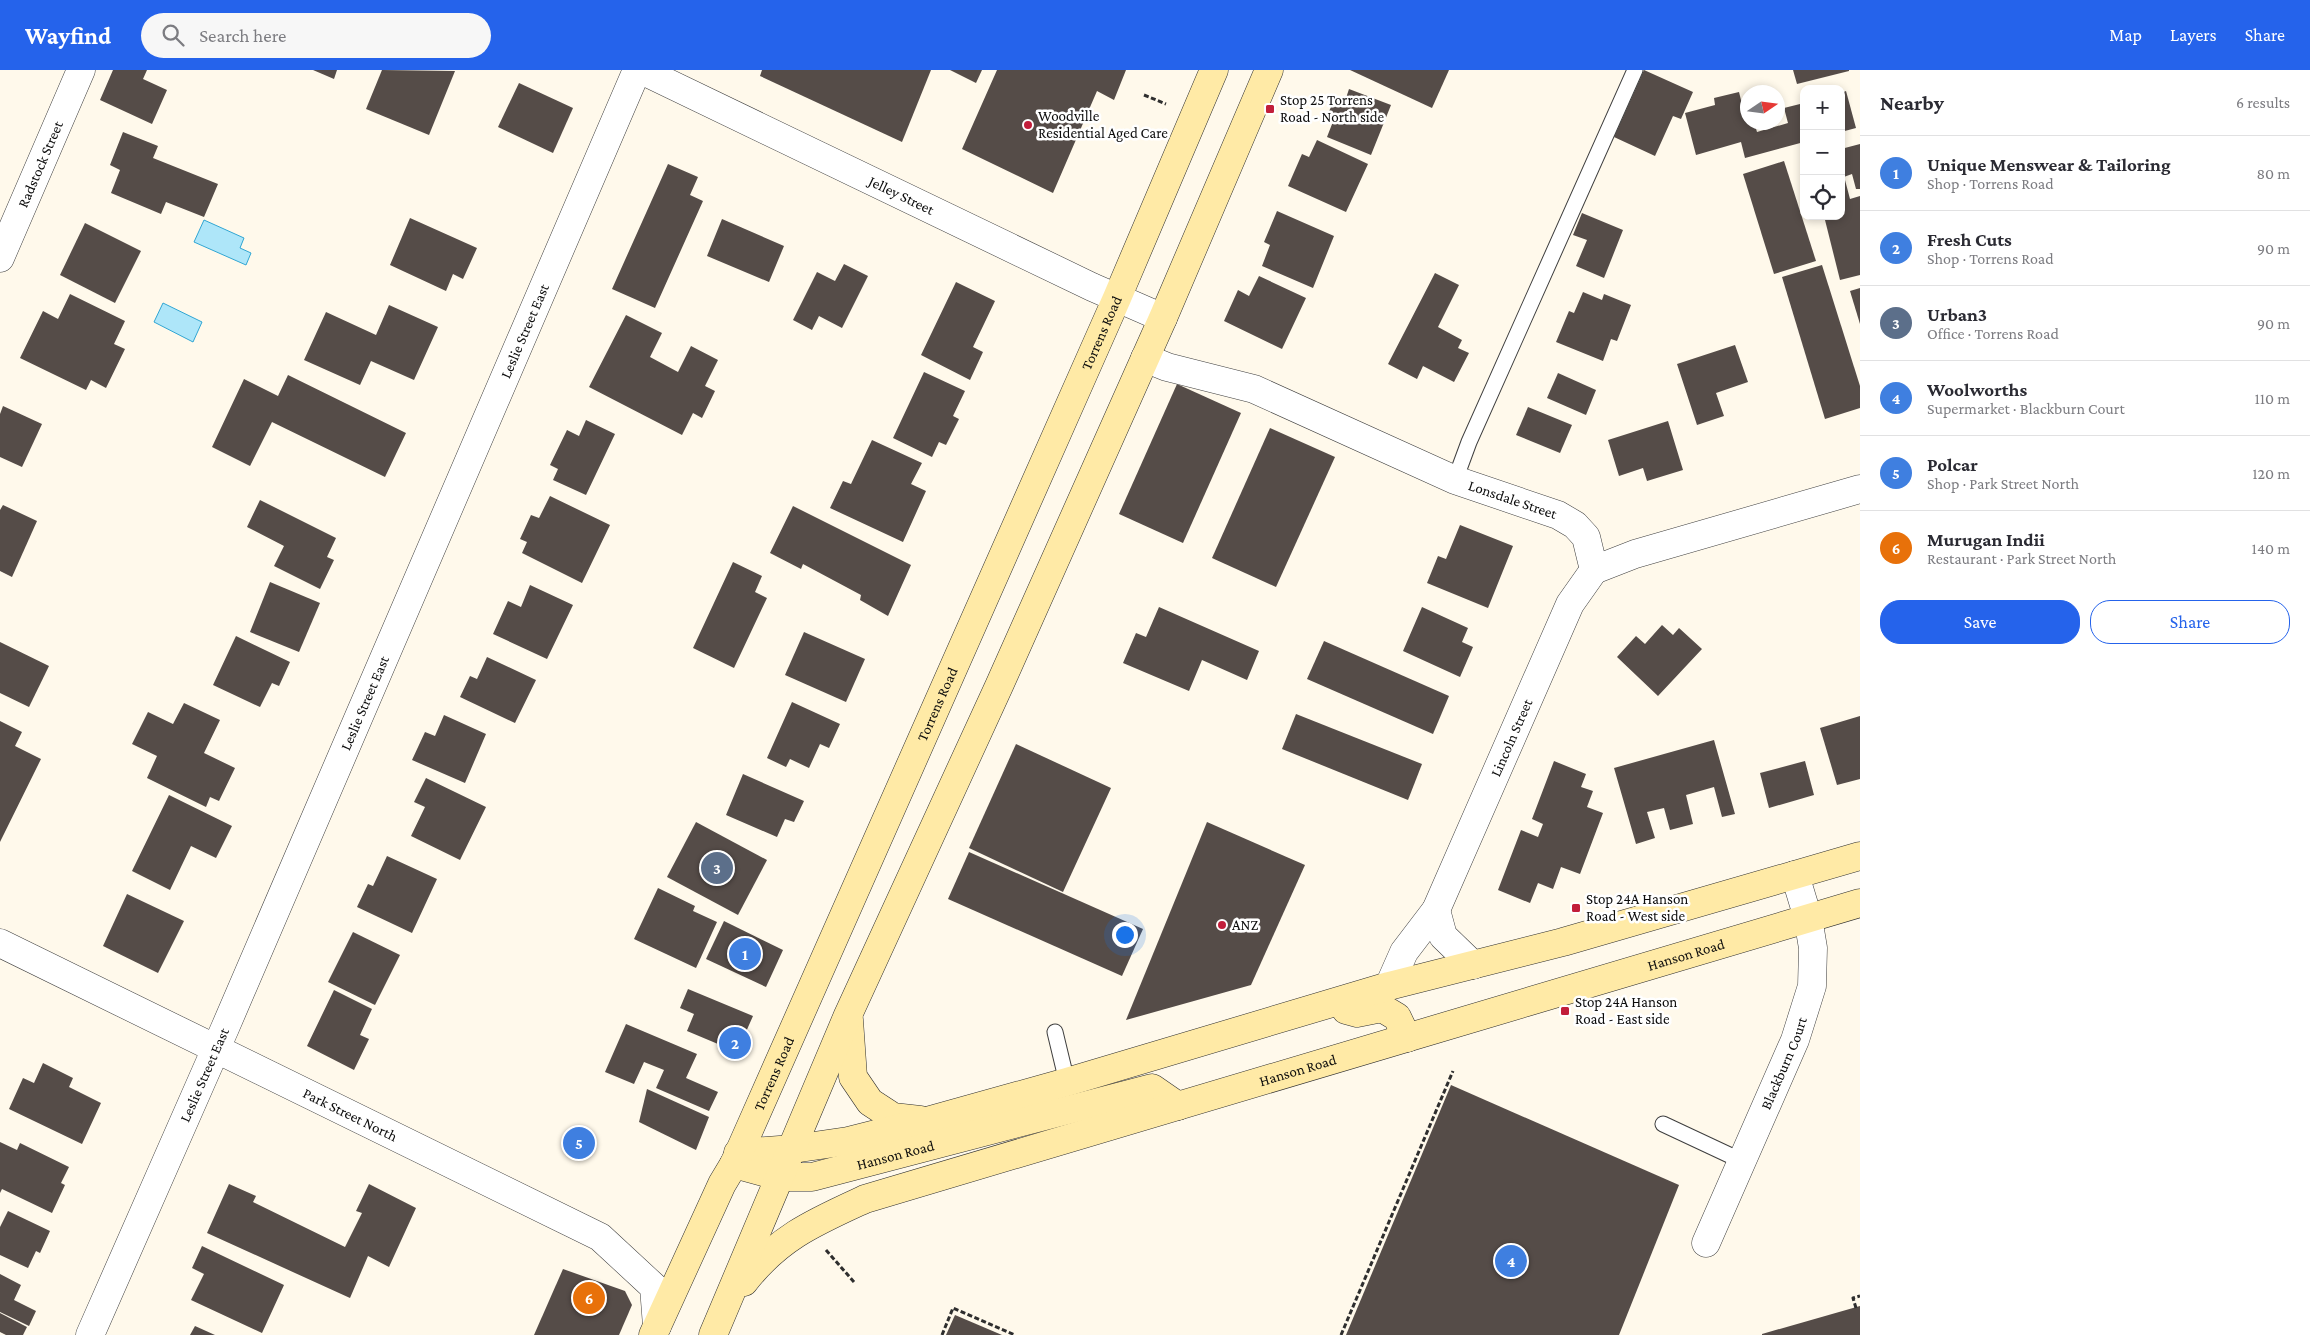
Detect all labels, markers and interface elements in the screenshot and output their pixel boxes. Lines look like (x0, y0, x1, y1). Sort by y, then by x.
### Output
search box (141, 13, 491, 58)
icon: search (159, 21, 187, 49)
text: Wayfind (25, 22, 111, 49)
text: Search here (199, 25, 286, 46)
text: Map (2109, 25, 2142, 45)
text: Layers (2170, 25, 2217, 45)
text: Share (2245, 25, 2285, 45)
north arrow (1740, 85, 1785, 130)
map controls (1800, 85, 1845, 220)
button: + (1800, 85, 1845, 130)
text: Nearby (1880, 91, 1944, 115)
place label: Stop 25 Torrens Road - North side (1280, 92, 1385, 125)
text: 6 results (2236, 94, 2290, 111)
marker: Stop 25 Torrens Road - North side (1264, 103, 1276, 115)
place label: Woodville Residential Aged Care (1038, 108, 1168, 142)
street label: Radstock Street (15, 118, 66, 210)
marker: Woodville Residential Aged Care (1022, 119, 1034, 131)
button: − (1800, 130, 1845, 175)
text: Unique Menswear & Tailoring (1927, 154, 2171, 175)
text: 1 (1893, 165, 1899, 182)
text: 80 m (2256, 165, 2290, 182)
street label: Jelley Street (864, 172, 938, 218)
button: locate (1800, 175, 1845, 220)
text: Shop · Torrens Road (1927, 175, 2054, 192)
text: Fresh Cuts (1927, 229, 2012, 250)
text: 2 (1892, 240, 1900, 257)
text: 90 m (2257, 240, 2290, 257)
text: Shop · Torrens Road (1927, 250, 2054, 267)
street label: Leslie Street East (497, 280, 552, 381)
street label: Torrens Road (1078, 293, 1125, 372)
text: Urban3 (1927, 304, 1987, 325)
text: 3 (1892, 315, 1900, 332)
text: 90 m (2257, 315, 2290, 332)
text: Office · Torrens Road (1927, 325, 2059, 342)
text: Woolworths (1927, 379, 2027, 400)
text: 4 (1892, 390, 1900, 407)
text: 110 m (2254, 390, 2290, 407)
text: Supermarket · Blackburn Court (1927, 400, 2125, 417)
text: Polcar (1927, 454, 1978, 475)
text: 5 (1892, 465, 1900, 482)
text: 120 m (2252, 465, 2290, 482)
text: Shop · Park Street North (1927, 475, 2079, 492)
street label: Lonsdale Street (1466, 477, 1560, 522)
text: Murugan Indii (1927, 529, 2045, 550)
text: 6 (1892, 540, 1900, 557)
text: 140 m (2252, 540, 2290, 557)
text: Restaurant · Park Street North (1927, 550, 2116, 567)
button: Save (1880, 600, 2080, 644)
button: Share (2090, 600, 2290, 644)
street label: Leslie Street East (337, 653, 392, 753)
street label: Torrens Road (914, 665, 961, 744)
street label: Lincoln Street (1487, 696, 1536, 779)
pin: 3 (701, 849, 733, 887)
place label: Stop 24A Hanson Road - West side (1586, 891, 1688, 924)
marker: Stop 24A Hanson Road - West side (1570, 902, 1582, 914)
place label: ANZ (1232, 917, 1258, 933)
marker: ANZ (1216, 919, 1228, 931)
your location (1112, 922, 1138, 948)
pin: 1 (729, 935, 761, 973)
street label: Hanson Road (1646, 936, 1726, 974)
place label: Stop 24A Hanson Road - East side (1575, 994, 1677, 1027)
marker: Stop 24A Hanson Road - East side (1559, 1005, 1571, 1017)
street label: Blackburn Court (1758, 1014, 1810, 1112)
pin: 2 (719, 1024, 751, 1062)
street label: Leslie Street East (177, 1025, 232, 1125)
street label: Torrens Road (751, 1034, 797, 1113)
street label: Hanson Road (1257, 1051, 1338, 1089)
street label: Park Street North (300, 1085, 400, 1144)
pin: 5 (563, 1124, 595, 1162)
street label: Hanson Road (855, 1137, 936, 1173)
pin: 4 (1495, 1242, 1527, 1280)
pin: 6 (573, 1279, 605, 1317)

